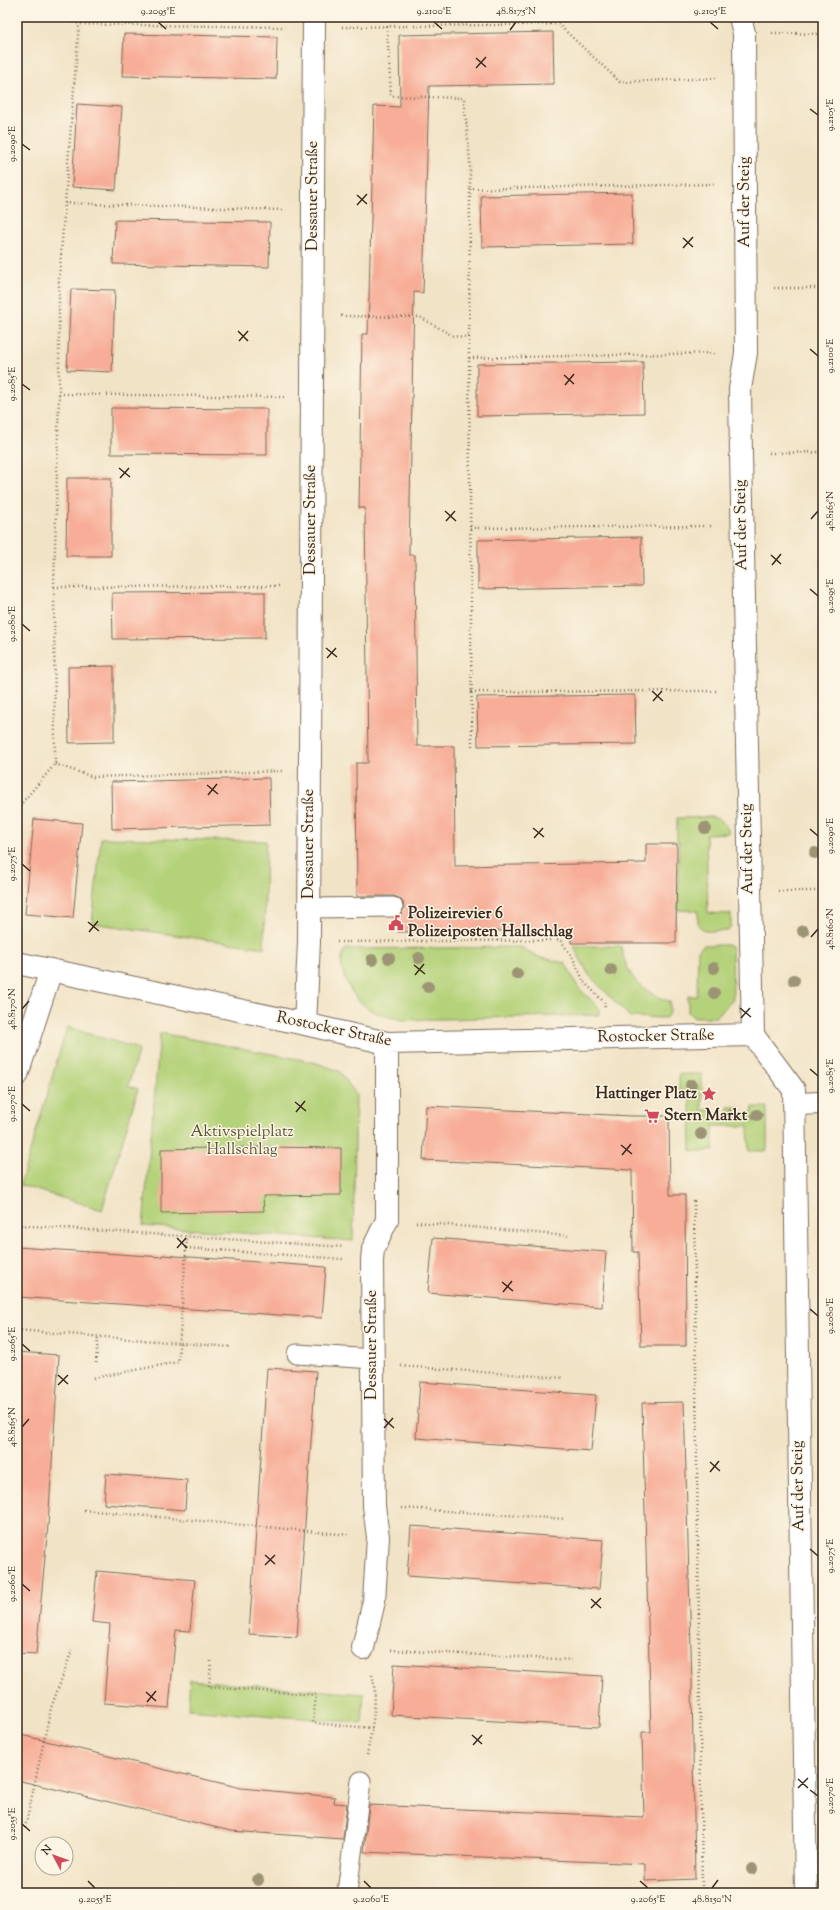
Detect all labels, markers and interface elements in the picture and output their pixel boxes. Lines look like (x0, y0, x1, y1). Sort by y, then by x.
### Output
text: 9.2095°E (141, 4, 175, 19)
text: 9.2100°E (417, 4, 451, 19)
text: 48.8175°N (496, 4, 536, 19)
text: 9.2105°E (694, 4, 726, 19)
text: 9.2105°E (823, 99, 838, 131)
text: 9.2090°E (5, 126, 20, 162)
street label: Dessauer Straße (302, 141, 325, 251)
street label: Auf der Steig (734, 156, 757, 248)
text: 9.2100°E (823, 339, 838, 373)
text: 9.2085°E (5, 367, 20, 401)
street label: Dessauer Straße (300, 465, 323, 575)
street label: Auf der Steig (730, 479, 754, 571)
text: 48.8165°N (823, 491, 838, 531)
text: 9.2095°E (823, 579, 838, 613)
text: 9.2080°E (5, 606, 20, 642)
street label: Dessauer Straße (298, 789, 321, 899)
street label: Auf der Steig (736, 803, 760, 895)
text: 9.2090°E (823, 818, 838, 854)
text: 9.2075°E (5, 847, 20, 881)
place label: Polizeirevier 6 Polizeiposten Hallschlag (408, 903, 573, 944)
text: 48.8160°N (823, 908, 838, 950)
public building icon: Polizeirevier 6 Polizeiposten Hallschlag (387, 914, 405, 932)
text: 48.8170°N (5, 988, 20, 1030)
street label: Rostocker Straße (274, 1007, 394, 1053)
street label: Rostocker Straße (597, 1024, 715, 1050)
text: 9.2085°E (823, 1059, 838, 1093)
place label: Hattinger Platz (596, 1083, 697, 1106)
place icon: Hattinger Platz (700, 1085, 718, 1103)
text: 9.2070°E (5, 1086, 20, 1122)
place label: Stern Markt (664, 1105, 748, 1128)
supermarket icon: Stern Markt (643, 1107, 661, 1125)
park label: Aktivspielplatz Hallschlag (190, 1121, 294, 1162)
street label: Dessauer Straße (361, 1290, 384, 1400)
text: 9.2080°E (823, 1298, 838, 1334)
text: 9.2065°E (5, 1327, 20, 1361)
text: 48.8165°N (5, 1407, 20, 1447)
street label: Auf der Steig (787, 1440, 811, 1532)
text: 9.2075°E (823, 1539, 838, 1573)
text: 9.2060°E (5, 1566, 20, 1602)
text: 9.2070°E (823, 1778, 838, 1814)
text: 9.2055°E (5, 1808, 20, 1840)
north arrow (34, 1836, 74, 1876)
text: N (38, 1841, 56, 1859)
text: 9.2055°E (79, 1892, 111, 1907)
text: 9.2060°E (353, 1892, 389, 1907)
text: 9.2065°E (631, 1892, 665, 1907)
text: 48.8150°N (692, 1892, 732, 1907)

